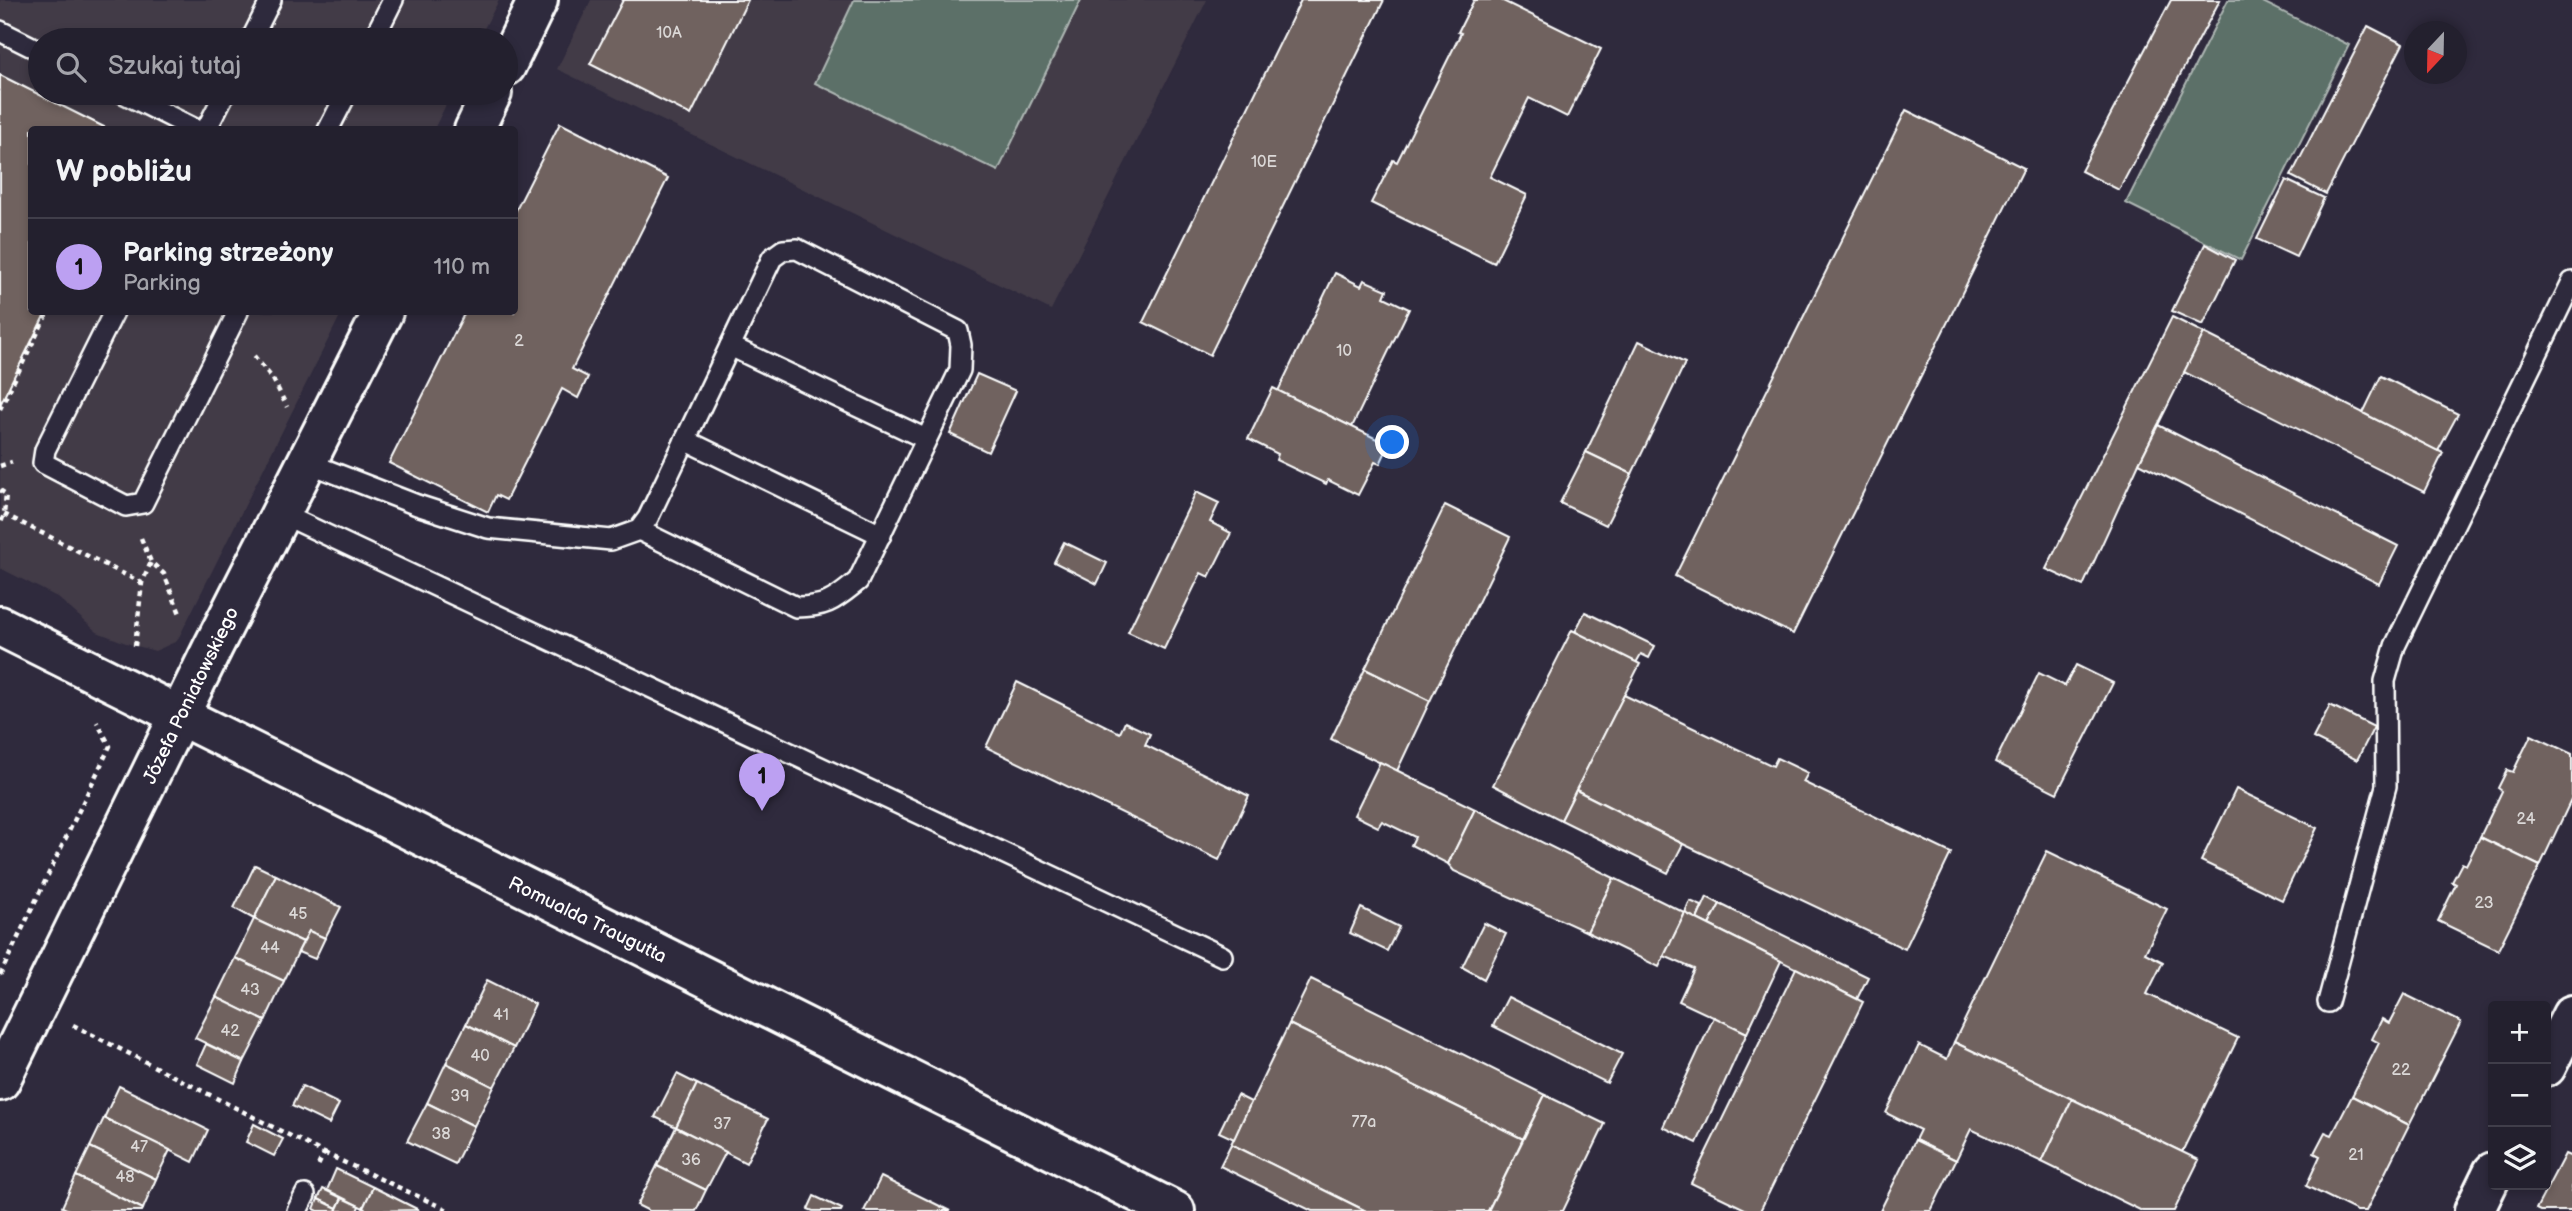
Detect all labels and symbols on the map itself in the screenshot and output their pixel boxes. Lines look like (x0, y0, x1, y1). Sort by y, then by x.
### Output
north arrow (2404, 21, 2467, 84)
house number: 10A (656, 24, 682, 43)
house number: 10E (1251, 153, 1277, 172)
house number: 2 (514, 332, 524, 351)
house number: 10 (1336, 342, 1352, 361)
your location (1375, 425, 1409, 459)
street label: Józefa Poniatowskiego (138, 603, 244, 788)
pin: 1 (739, 753, 785, 811)
house number: 24 (2517, 810, 2536, 829)
street label: Romualda Traugutta (504, 872, 670, 969)
house number: 23 (2475, 894, 2494, 913)
house number: 45 (289, 905, 307, 924)
house number: 44 (260, 939, 280, 958)
house number: 43 (240, 981, 260, 1000)
house number: 41 (493, 1006, 509, 1025)
house number: 42 (220, 1022, 240, 1041)
house number: 40 (470, 1047, 490, 1066)
house number: 22 (2392, 1061, 2411, 1080)
house number: 39 (450, 1087, 470, 1106)
house number: 77a (1352, 1113, 1376, 1132)
house number: 37 (713, 1115, 731, 1134)
house number: 38 (431, 1125, 451, 1144)
house number: 47 (130, 1138, 148, 1157)
house number: 21 (2348, 1146, 2364, 1165)
house number: 36 (681, 1151, 701, 1170)
house number: 48 (115, 1168, 135, 1187)

